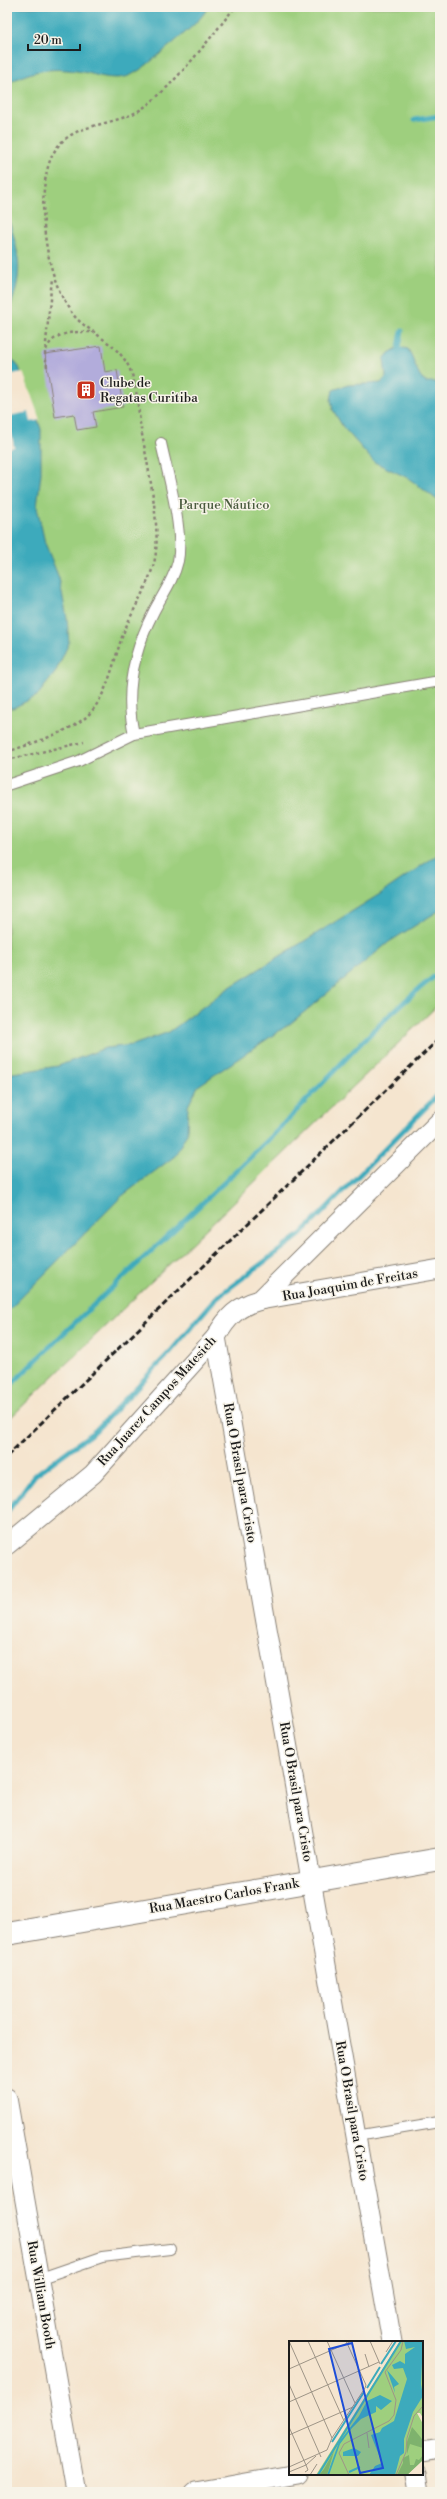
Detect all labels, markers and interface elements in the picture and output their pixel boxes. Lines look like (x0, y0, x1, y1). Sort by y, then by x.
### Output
scale bar (28, 26, 80, 52)
text: 20 m (34, 33, 62, 48)
place label: Clube de Regatas Curitiba (100, 375, 198, 406)
building icon: Clube de Regatas Curitiba (75, 379, 97, 401)
park label: Parque Náutico (178, 497, 270, 513)
street label: Rua Joaquim de Freitas (281, 1265, 419, 1305)
street label: Rua Juarez Campos Matesich (94, 1332, 220, 1469)
street label: Rua O Brasil para Cristo (220, 1402, 260, 1544)
street label: Rua O Brasil para Cristo (276, 1721, 316, 1863)
street label: Rua Maestro Carlos Frank (148, 1875, 301, 1917)
street label: Rua O Brasil para Cristo (332, 2040, 372, 2182)
street label: Rua William Booth (24, 2239, 58, 2351)
inset map (289, 2341, 423, 2475)

